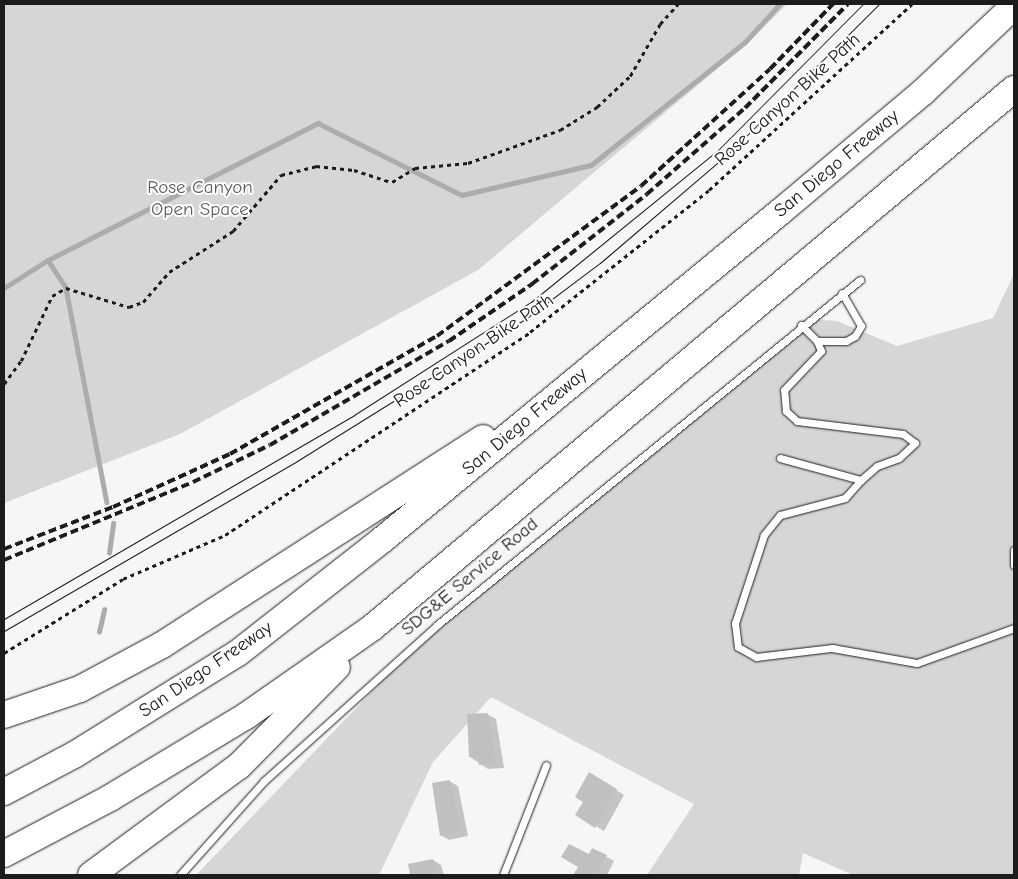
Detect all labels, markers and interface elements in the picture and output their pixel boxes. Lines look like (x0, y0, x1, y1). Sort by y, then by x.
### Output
street label: Rose Canyon Bike Path (711, 29, 865, 171)
street label: San Diego Freeway (770, 105, 904, 223)
park label: Rose Canyon Open Space (147, 177, 253, 221)
street label: Rose Canyon Bike Path (390, 289, 558, 413)
street label: San Diego Freeway (458, 363, 592, 481)
street label: SDG&E Service Road (397, 513, 543, 641)
street label: San Diego Freeway (135, 617, 277, 723)

